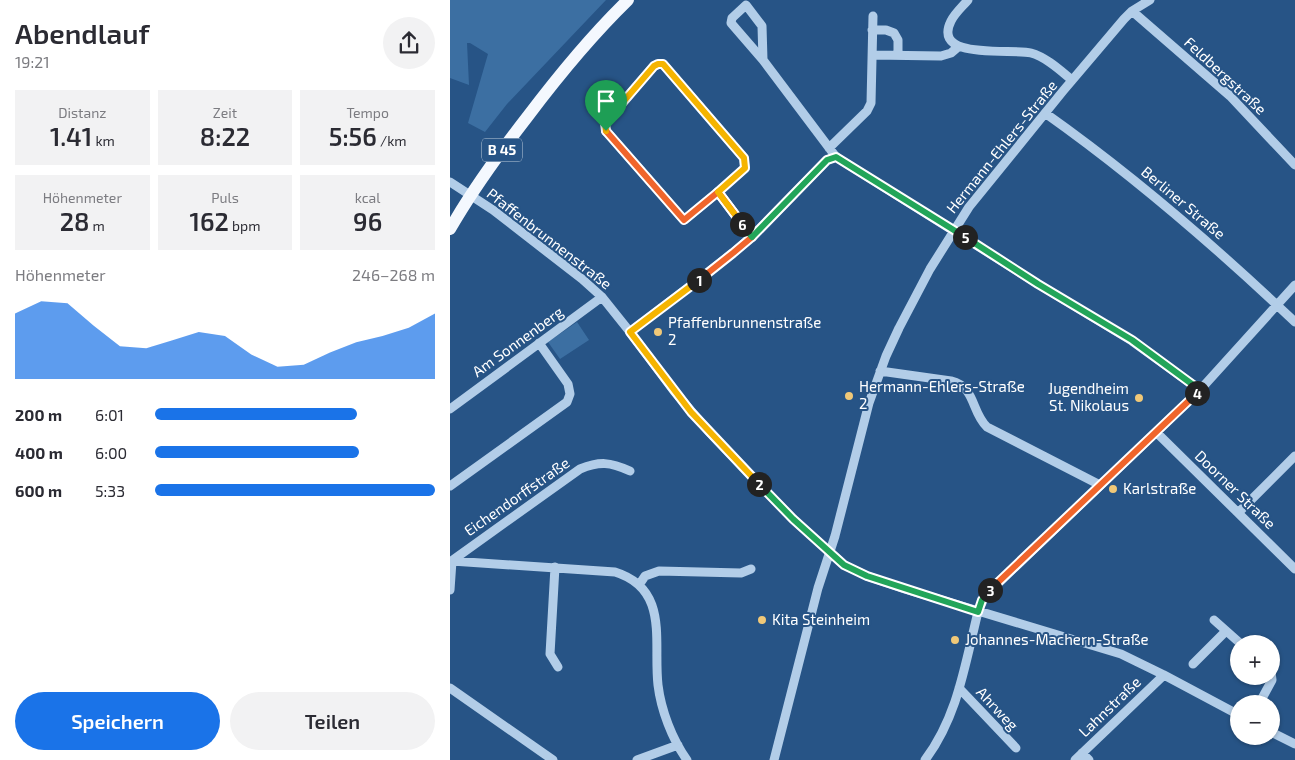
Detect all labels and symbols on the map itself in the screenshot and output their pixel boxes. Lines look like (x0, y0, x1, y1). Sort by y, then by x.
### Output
street label: Feldbergstraße (1181, 33, 1270, 118)
street label: Hermann-Ehlers-Straße (942, 76, 1060, 217)
pin (585, 80, 627, 131)
road number: B 45 (482, 138, 522, 162)
street label: Berliner Straße (1138, 162, 1229, 243)
street label: Pfaffenbrunnenstraße (484, 184, 616, 292)
pin: 6 (730, 212, 754, 236)
pin: 5 (952, 224, 978, 250)
pin: 1 (686, 268, 712, 292)
street label: Am Sonnenberg (468, 302, 567, 380)
place label: Pfaffenbrunnenstraße 2 (668, 313, 821, 348)
marker: Pfaffenbrunnenstraße 2 (652, 326, 664, 338)
place label: Hermann-Ehlers-Straße 2 (859, 377, 1025, 412)
place label: Jugendheim St. Nikolaus (1048, 379, 1129, 414)
pin: 4 (1184, 380, 1210, 406)
marker: Hermann-Ehlers-Straße 2 (843, 390, 855, 402)
marker: Jugendheim St. Nikolaus (1133, 392, 1145, 404)
street label: Doorner Straße (1192, 446, 1280, 532)
street label: Eichendorffstraße (460, 453, 573, 539)
pin: 2 (746, 472, 772, 496)
place label: Karlstraße (1123, 479, 1196, 497)
marker: Karlstraße (1107, 483, 1119, 495)
pin: 3 (978, 578, 1002, 602)
place label: Kita Steinheim (772, 610, 870, 628)
marker: Kita Steinheim (756, 614, 768, 626)
place label: Johannes-Machern-Straße (965, 630, 1149, 648)
marker: Johannes-Machern-Straße (949, 634, 961, 646)
street label: Lahnstraße (1075, 672, 1144, 740)
street label: Ahrweg (973, 683, 1023, 734)

